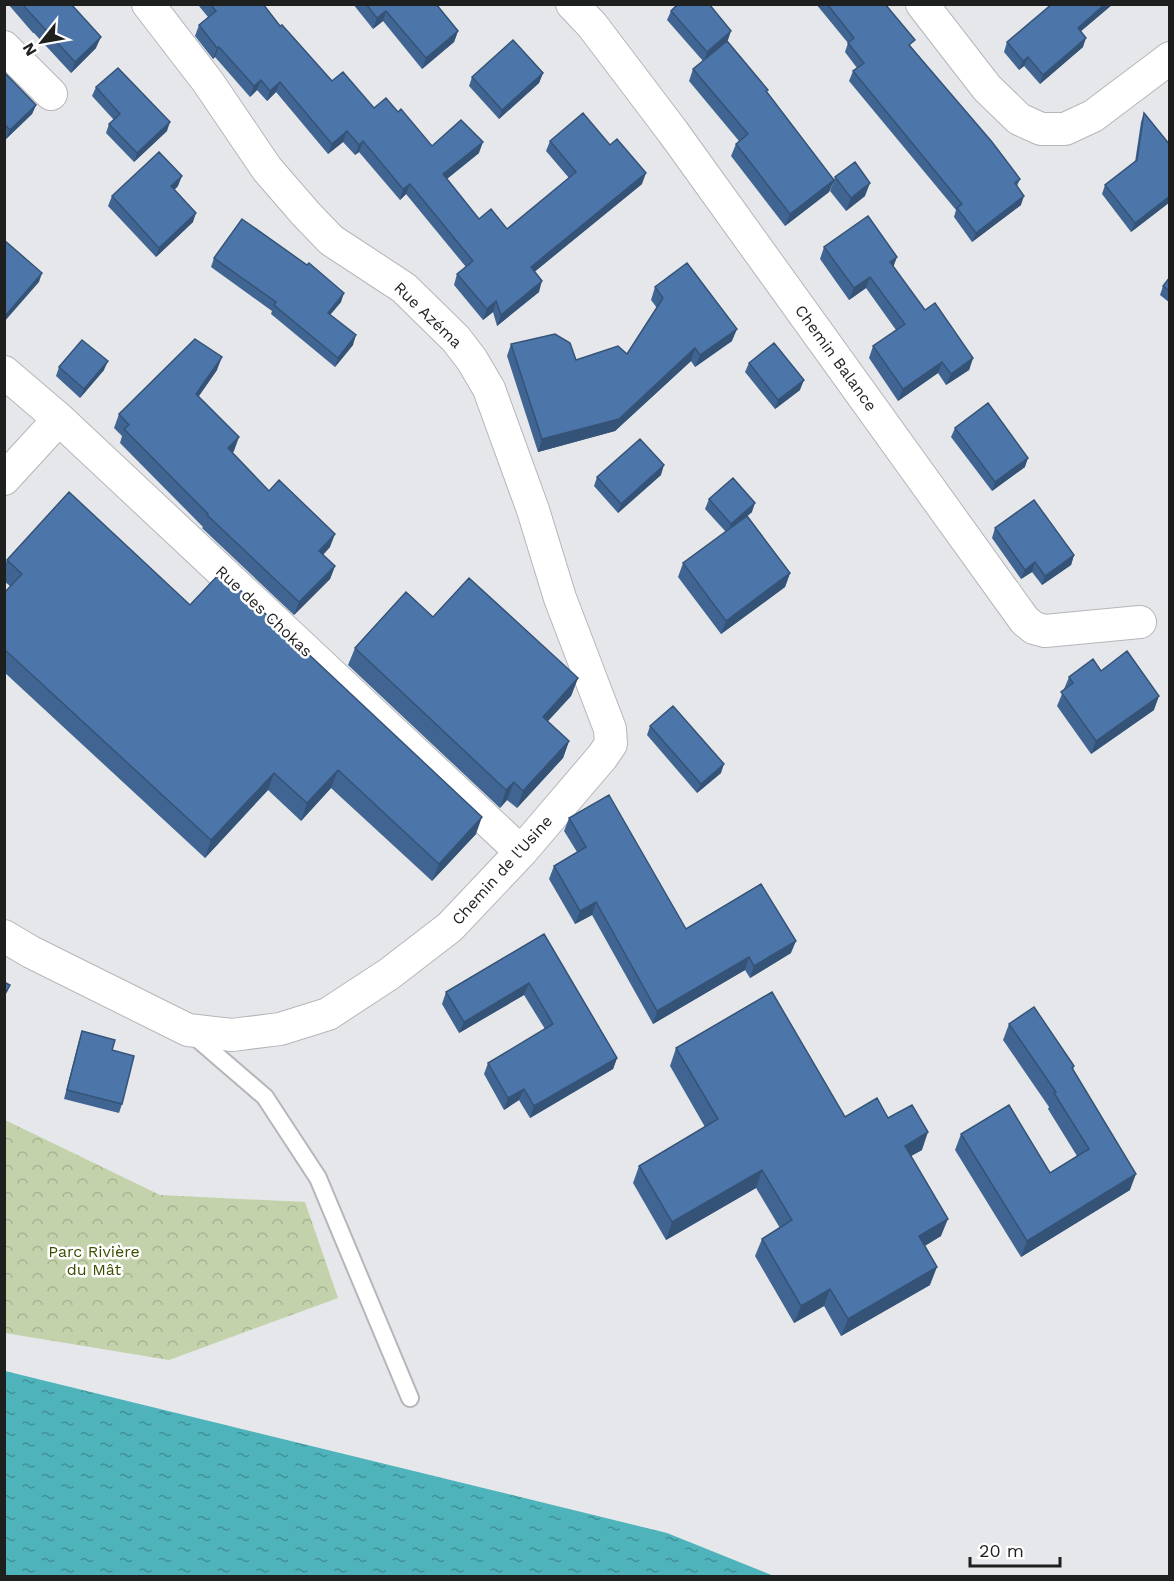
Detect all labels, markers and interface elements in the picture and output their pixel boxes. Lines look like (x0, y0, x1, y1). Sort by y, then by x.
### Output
north arrow (12, 12, 72, 72)
text: N (18, 39, 41, 59)
street label: Rue Azéma (390, 278, 466, 352)
street label: Chemin Balance (791, 301, 881, 415)
street label: Rue des Chokas (212, 561, 316, 661)
street label: Chemin de l'Usine (448, 811, 556, 929)
park label: Parc Rivière du Mât (48, 1242, 140, 1279)
scale bar (970, 1530, 1060, 1568)
text: 20 m (979, 1540, 1024, 1561)

